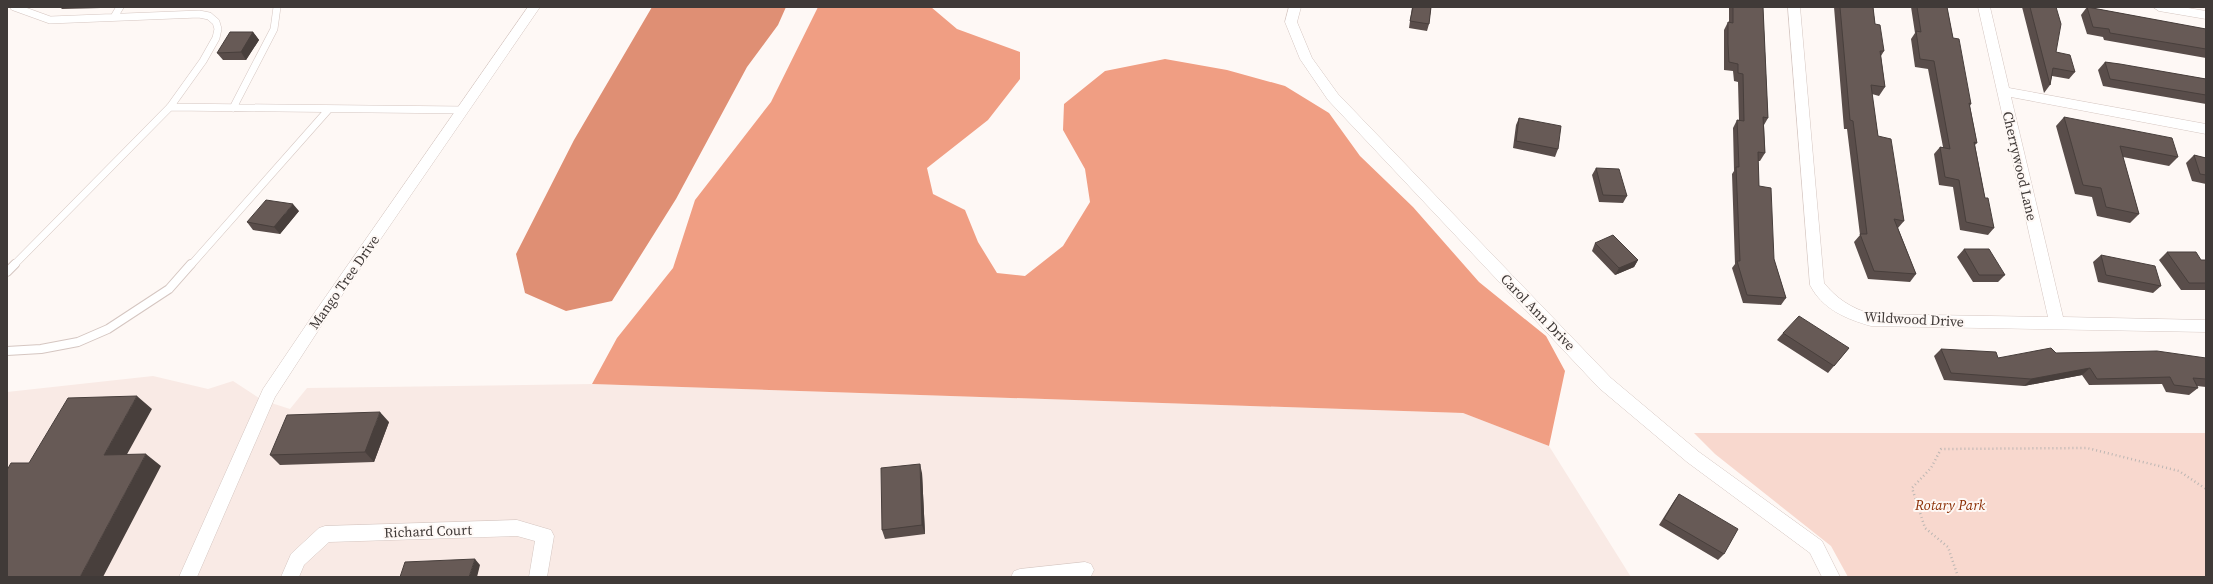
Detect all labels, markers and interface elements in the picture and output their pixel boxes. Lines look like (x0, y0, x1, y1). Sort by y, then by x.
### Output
street label: Cherrywood Lane (1998, 109, 2042, 223)
street label: Mango Tree Drive (304, 231, 384, 333)
street label: Carol Ann Drive (1496, 269, 1580, 355)
street label: Wildwood Drive (1864, 306, 1964, 332)
park label: Rotary Park (1914, 495, 1985, 515)
street label: Richard Court (384, 519, 473, 543)

